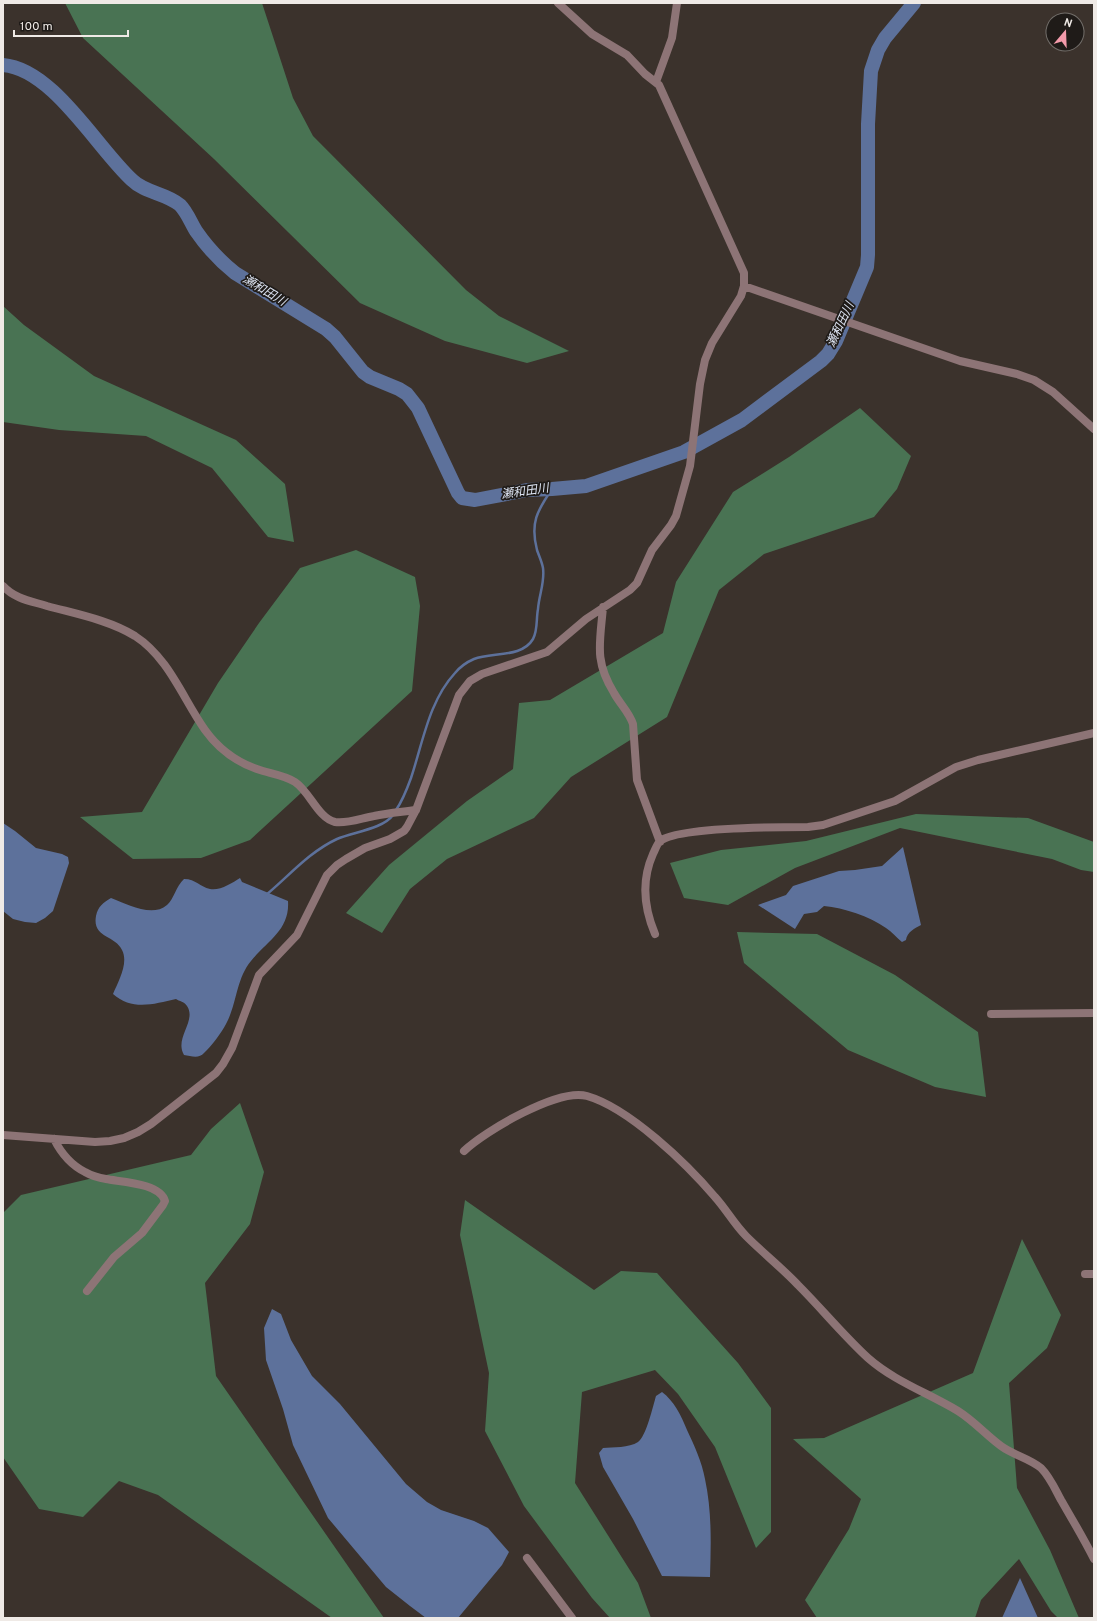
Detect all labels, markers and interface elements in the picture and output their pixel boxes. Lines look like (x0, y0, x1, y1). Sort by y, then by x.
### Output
scale bar (14, 12, 128, 38)
north arrow (1045, 12, 1085, 52)
text: N (1062, 16, 1074, 31)
text: 100 m (20, 19, 53, 35)
water label: 瀬和田川 (239, 272, 290, 311)
water label: 瀬和田川 (824, 298, 859, 350)
water label: 瀬和田川 (500, 480, 552, 503)

